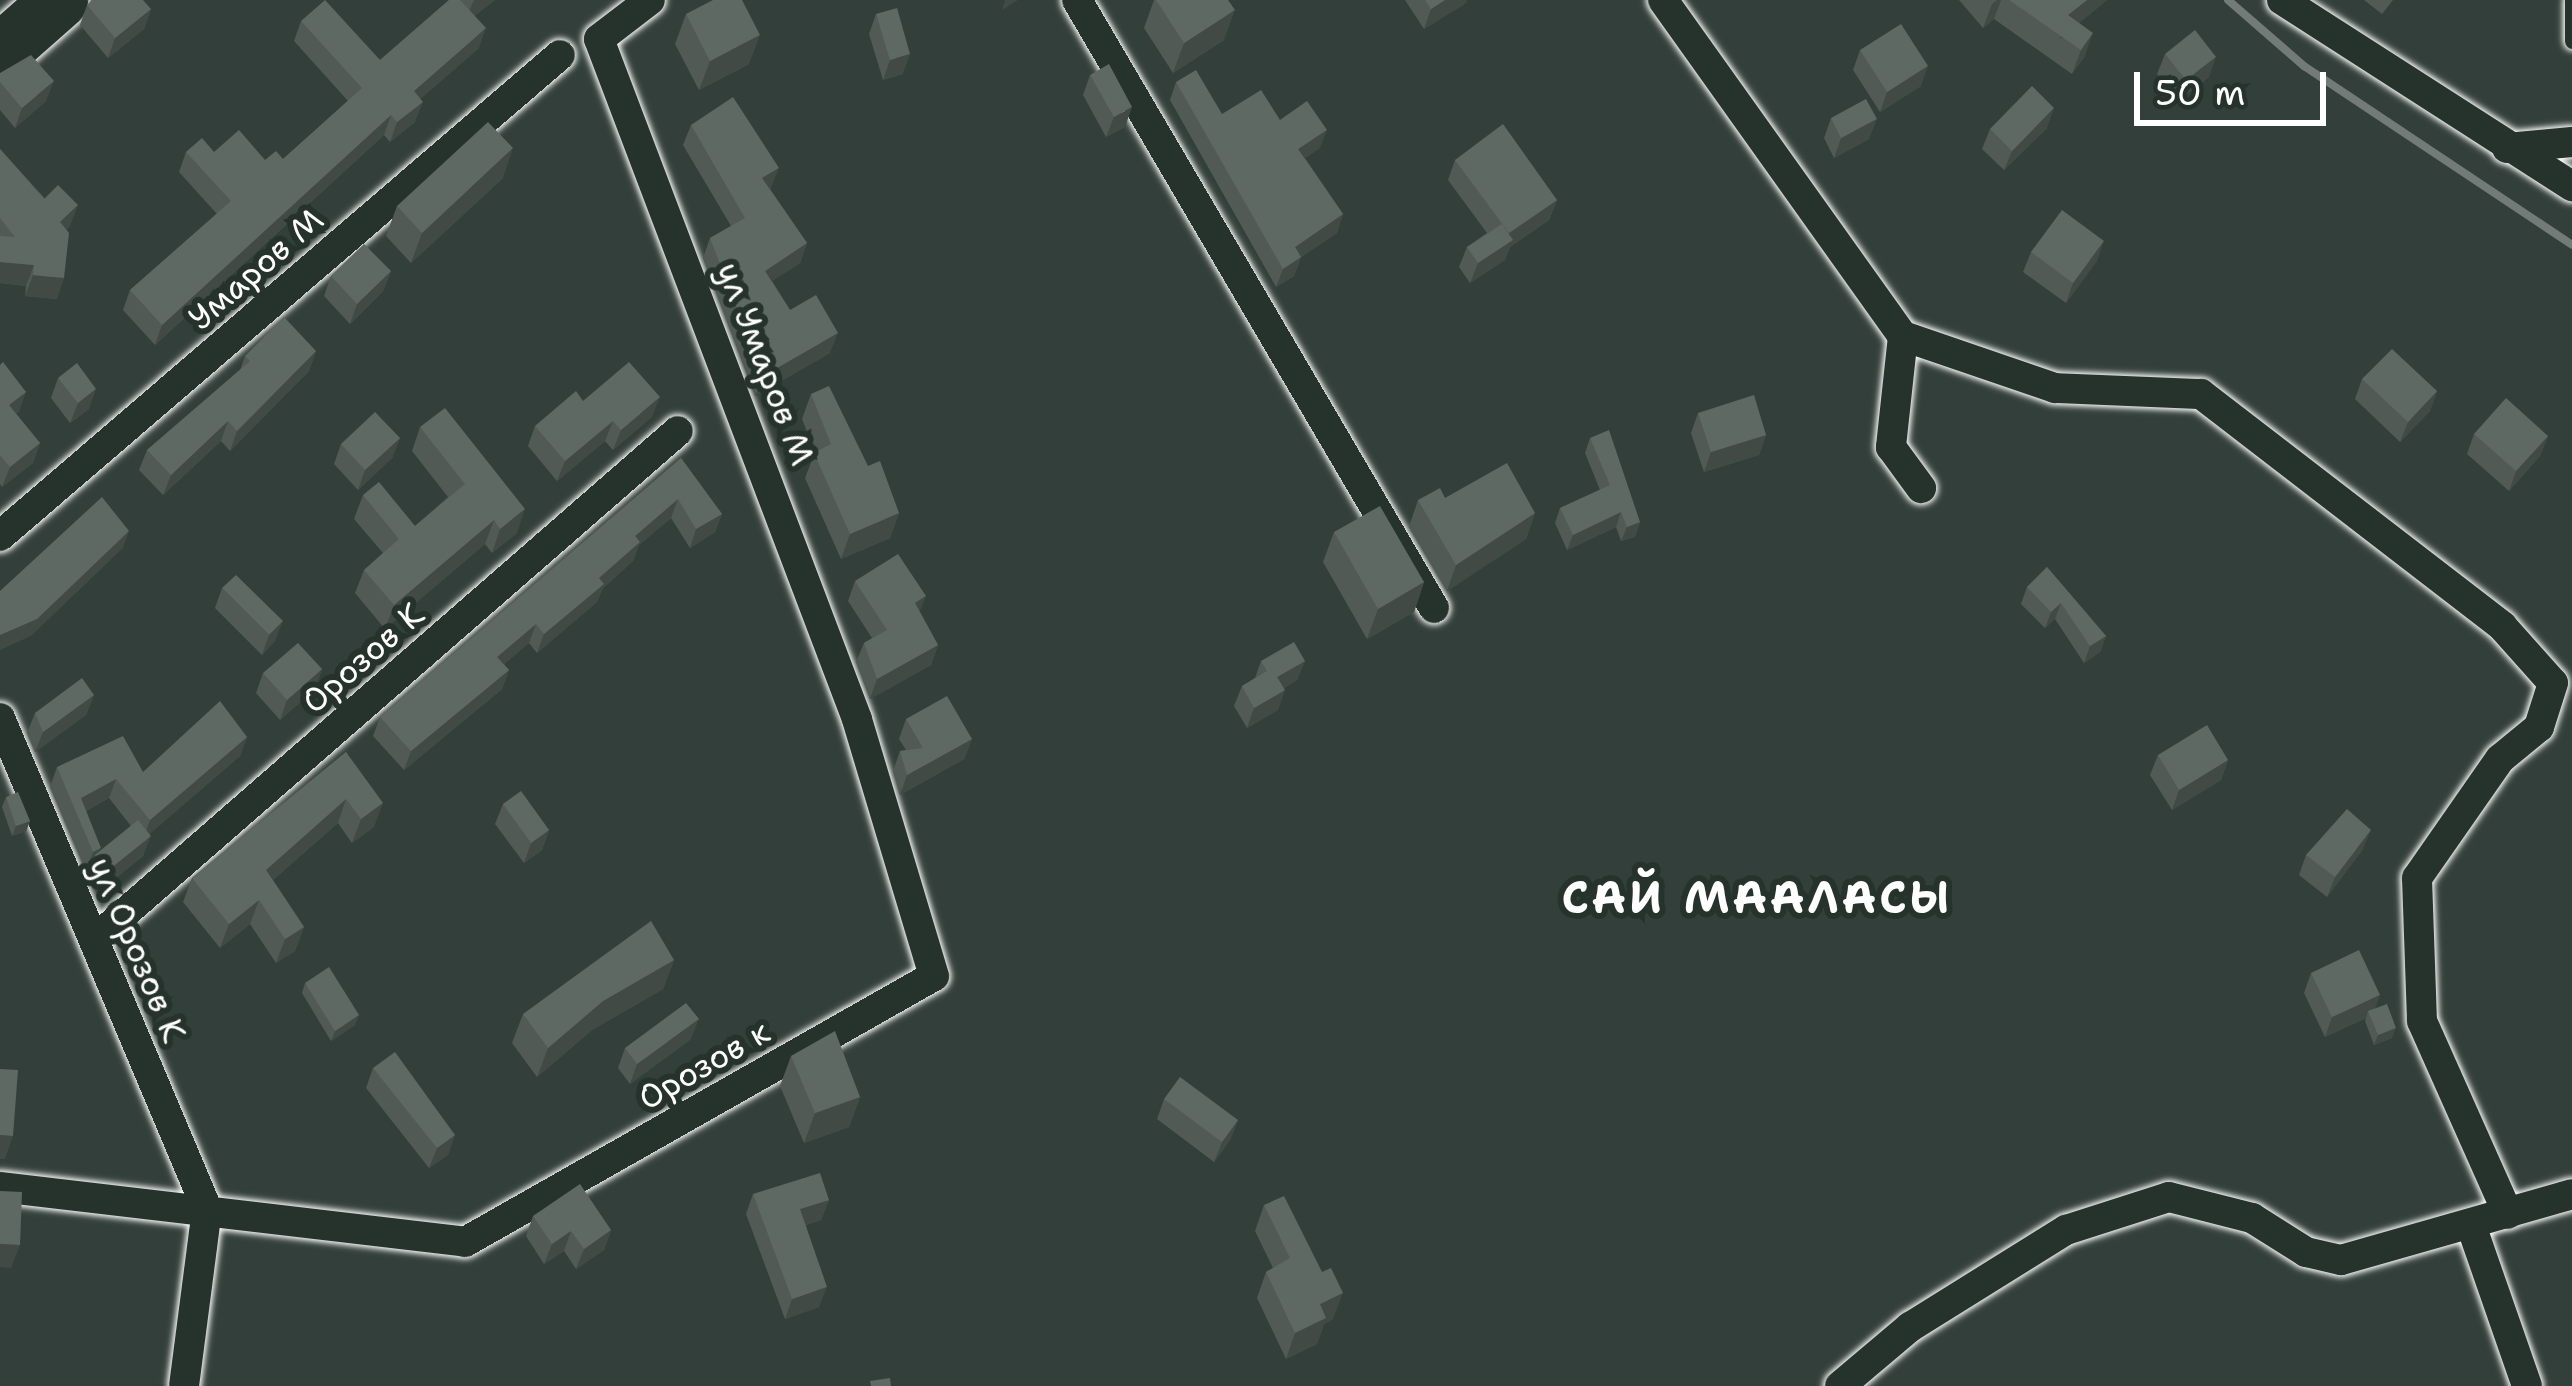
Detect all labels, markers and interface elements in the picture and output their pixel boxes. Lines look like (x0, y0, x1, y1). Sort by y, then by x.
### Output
scale bar (2140, 48, 2332, 122)
text: 50 m (2155, 68, 2245, 117)
street label: Умаров М (181, 200, 331, 338)
street label: ул Умаров М (708, 257, 822, 471)
street label: Орозов К (294, 594, 432, 722)
street label: ул Орозов К (80, 852, 194, 1048)
district label: САЙ МААЛАСЫ (1562, 871, 1952, 925)
street label: Орозов к (631, 1012, 777, 1118)

